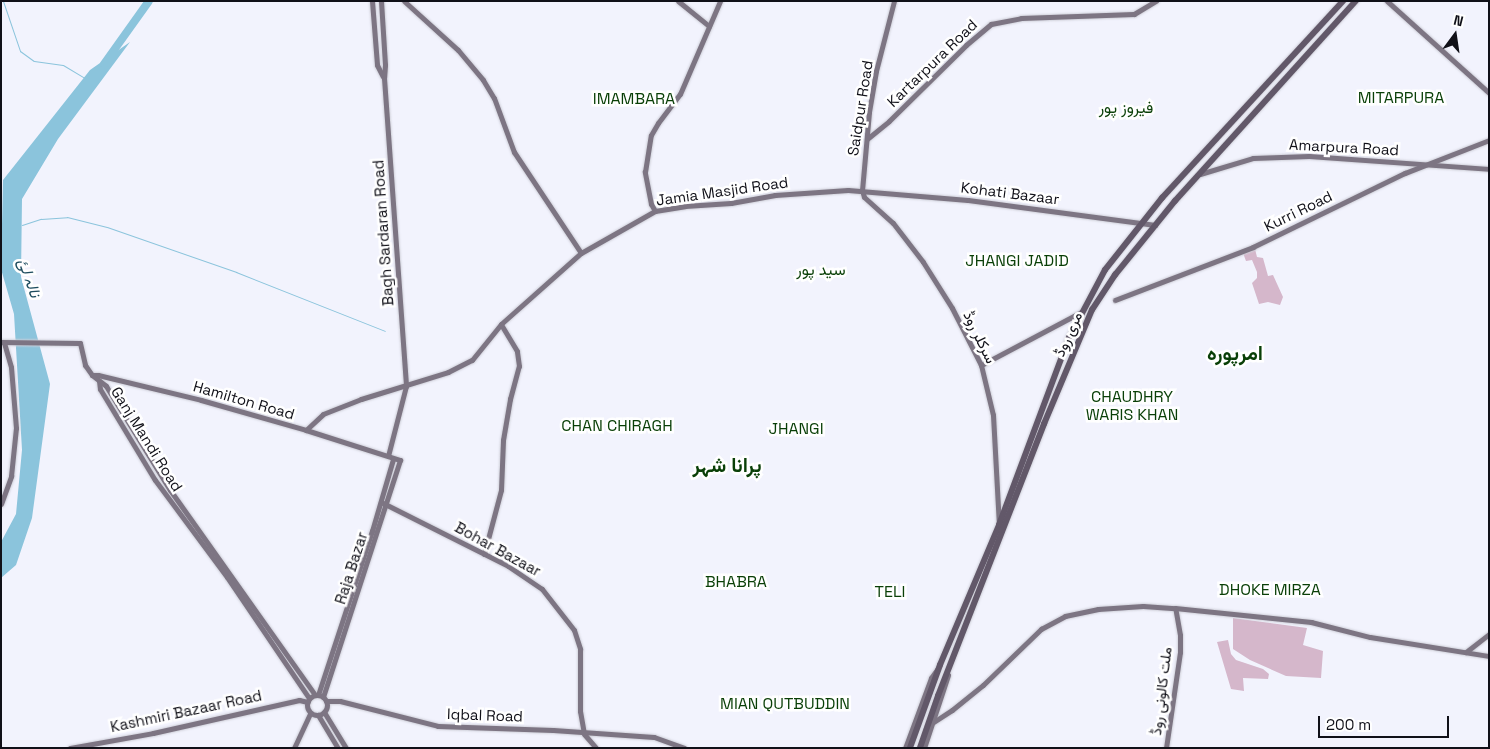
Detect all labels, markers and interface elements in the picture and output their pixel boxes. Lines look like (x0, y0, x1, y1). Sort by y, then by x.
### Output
north arrow (1430, 10, 1480, 60)
text: N (1452, 11, 1465, 30)
street label: Kartarpura Road (883, 16, 981, 110)
street label: Saidpur Road (844, 59, 876, 157)
district label: MITARPURA (1352, 88, 1450, 108)
district label: IMAMBARA (588, 89, 680, 109)
district label: فیروز پور (1099, 98, 1153, 118)
street label: Amarpura Road (1289, 135, 1399, 159)
street label: Bagh Sardaran Road (369, 159, 397, 307)
street label: Jamia Masjid Road (655, 173, 789, 209)
street label: Kohati Bazaar (960, 178, 1060, 208)
street label: Kurri Road (1261, 187, 1335, 235)
district label: JHANGI JADID (958, 251, 1076, 271)
water label: نالہ لئ (13, 256, 45, 300)
district label: سید پور (796, 260, 846, 280)
street label: سرکلر روڈ (960, 308, 1000, 366)
street label: مری روڈ (1050, 309, 1086, 359)
district label: امرپورہ (1207, 341, 1263, 365)
street label: Hamilton Road (191, 377, 297, 423)
street label: Ganj Mandi Road (108, 383, 186, 495)
district label: CHAUDHRY WARIS KHAN (1079, 387, 1185, 425)
district label: CHAN CHIRAGH (554, 416, 680, 436)
district label: JHANGI (765, 419, 827, 439)
district label: پرانا شہر (692, 453, 762, 477)
street label: Bohar Bazaar (452, 518, 544, 580)
street label: Raja Bazar (331, 530, 371, 606)
district label: BHABRA (701, 572, 771, 592)
district label: DHOKE MIRZA (1212, 580, 1328, 600)
district label: TELI (872, 582, 908, 602)
street label: ملت کالونی روڈ (1147, 646, 1175, 736)
street label: Kashmiri Bazaar Road (109, 686, 263, 736)
district label: MIAN QUTBUDDIN (711, 694, 859, 714)
street label: Iqbal Road (447, 705, 523, 725)
scale bar (1320, 706, 1451, 738)
text: 200 m (1326, 715, 1371, 734)

